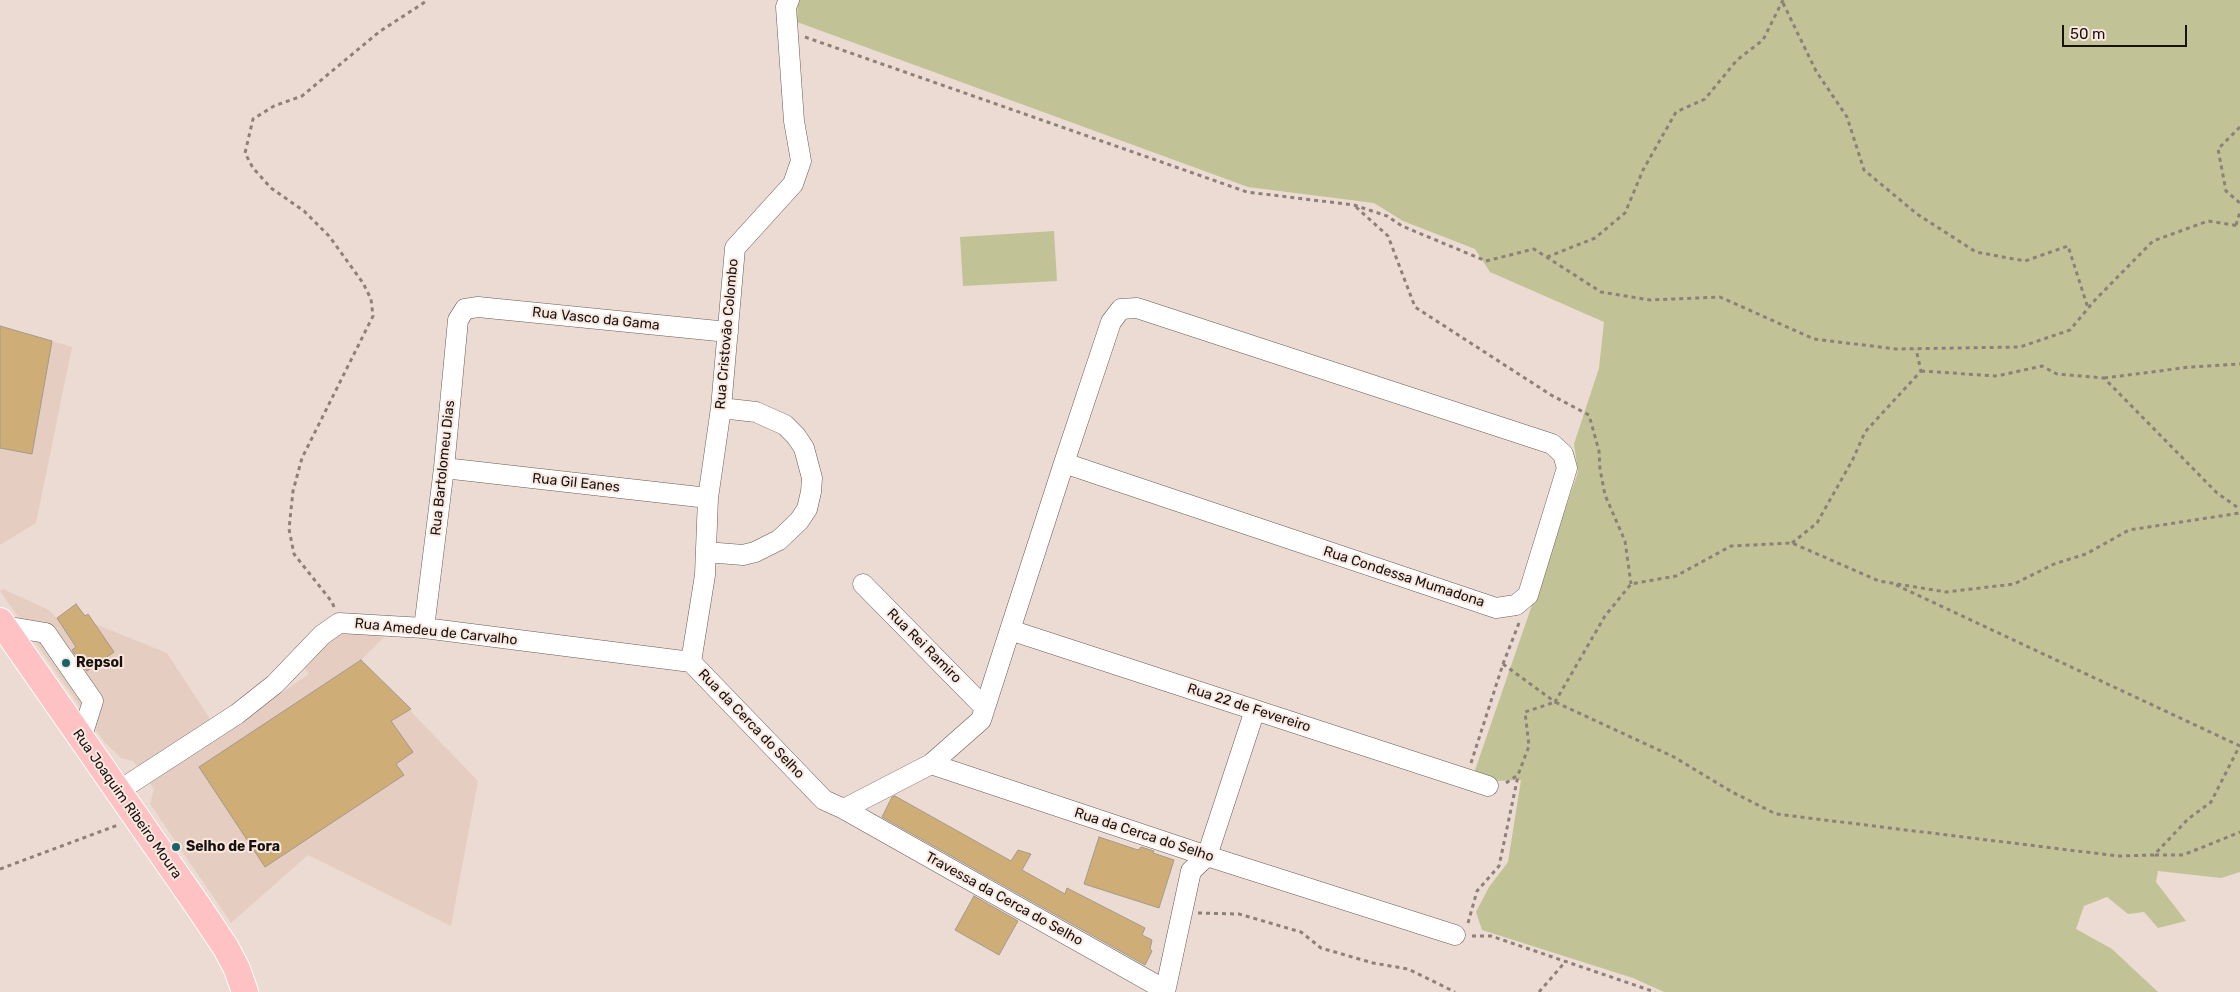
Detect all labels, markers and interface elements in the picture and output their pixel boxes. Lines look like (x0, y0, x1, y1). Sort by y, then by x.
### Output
scale bar (2065, 15, 2190, 47)
text: 50 m (2070, 25, 2105, 43)
street label: Rua Cristovão Colombo (712, 258, 742, 410)
street label: Rua Vasco da Gama (531, 304, 661, 334)
street label: Rua Bartolomeu Dias (428, 399, 458, 537)
street label: Rua Gil Eanes (531, 470, 621, 496)
street label: Rua Condessa Mumadona (1321, 543, 1487, 611)
street label: Rua Rei Ramiro (883, 605, 965, 687)
street label: Rua Amedeu de Carvalho (354, 615, 518, 649)
place label: Repsol (76, 655, 123, 671)
marker: Repsol (60, 657, 72, 669)
street label: Rua da Cerca do Selho (694, 666, 808, 782)
street label: Rua 22 de Fevereiro (1185, 680, 1313, 736)
street label: Rua Joaquim Ribeiro Moura (69, 726, 185, 882)
street label: Rua da Cerca do Selho (1072, 804, 1216, 866)
place label: Selho de Fora (186, 839, 280, 855)
marker: Selho de Fora (170, 841, 182, 853)
street label: Travessa da Cerca do Selho (922, 849, 1086, 949)

